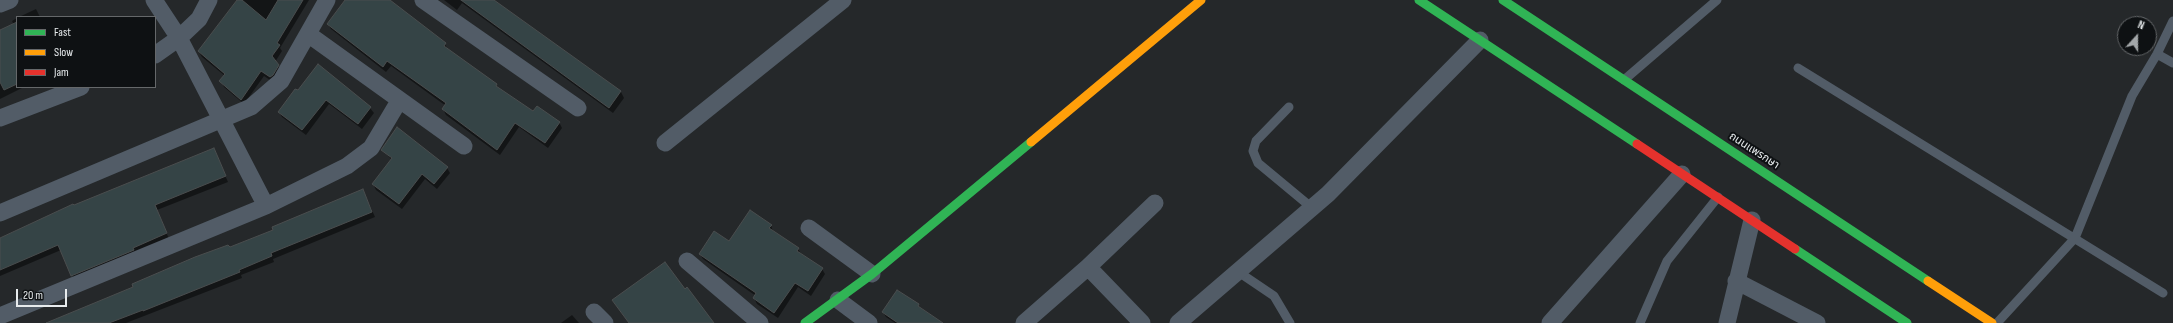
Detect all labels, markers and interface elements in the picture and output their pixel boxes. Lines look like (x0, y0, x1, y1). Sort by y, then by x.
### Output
legend (16, 16, 156, 88)
north arrow (2117, 16, 2157, 56)
text: N (2136, 18, 2146, 32)
text: Fast (54, 25, 71, 40)
text: Slow (54, 45, 73, 60)
text: Jam (54, 65, 69, 80)
street label: ถนนแพรกษา (1726, 130, 1782, 172)
scale bar (18, 281, 69, 307)
text: 20 m (23, 288, 43, 303)

